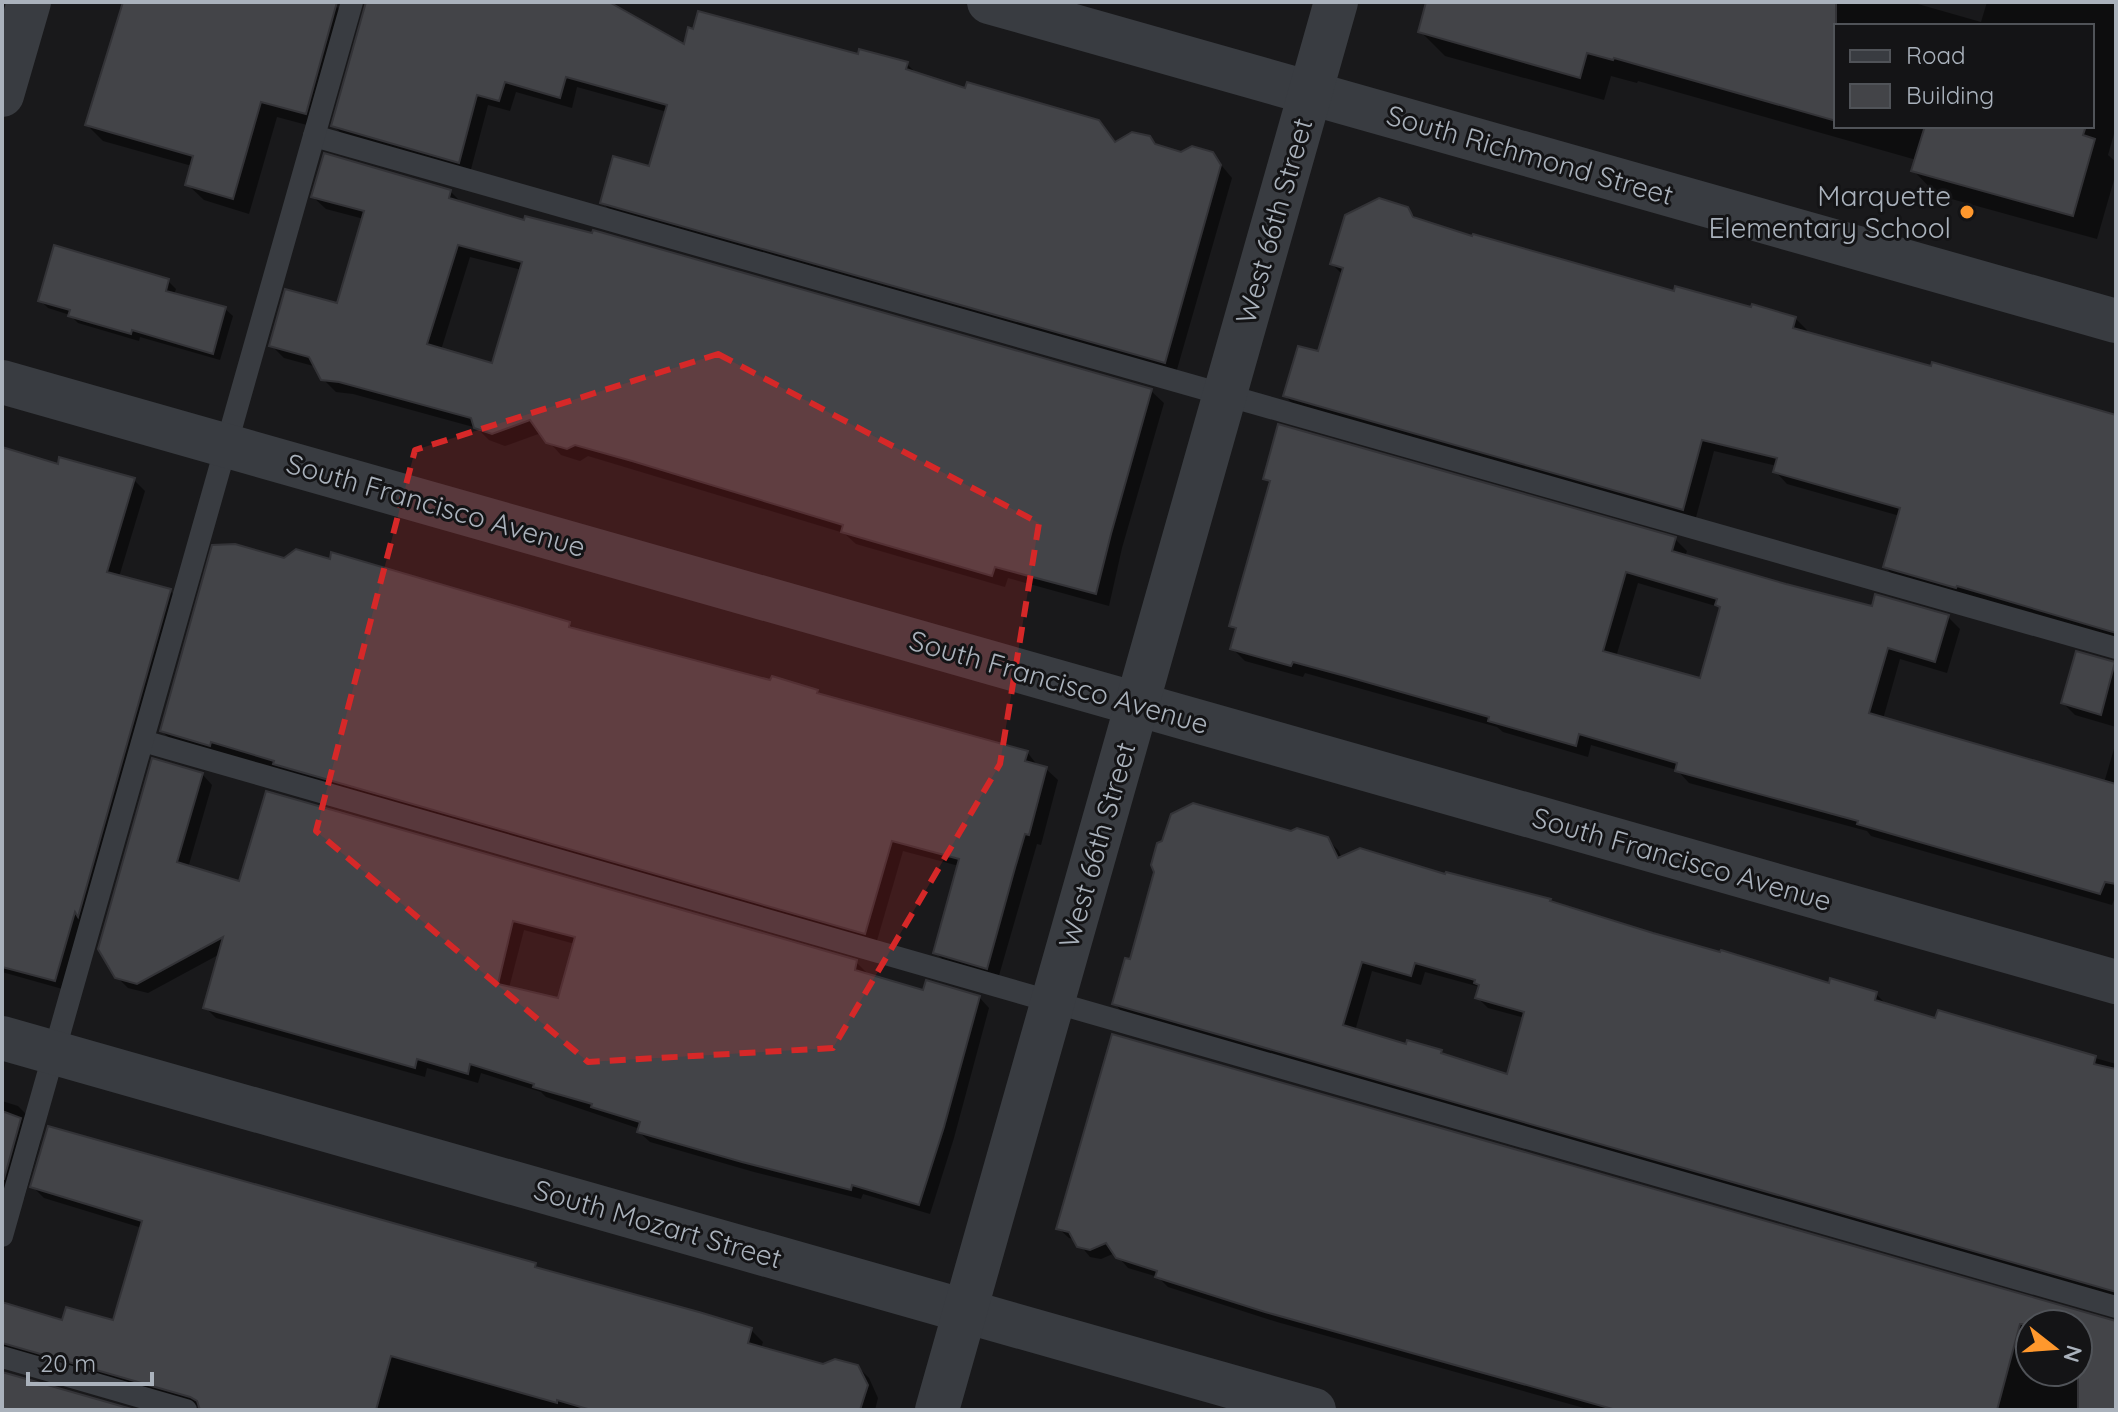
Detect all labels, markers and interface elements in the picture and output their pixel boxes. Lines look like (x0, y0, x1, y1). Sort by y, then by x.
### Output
legend (1834, 24, 2094, 128)
text: Road (1906, 40, 1966, 70)
text: Building (1906, 80, 1994, 110)
street label: South Richmond Street (1383, 97, 1677, 212)
street label: West 66th Street (1227, 114, 1320, 328)
place label: Marquette Elementary School (1708, 178, 1951, 245)
marker: Marquette Elementary School (1958, 203, 1976, 221)
street label: South Francisco Avenue (283, 445, 590, 564)
street label: South Francisco Avenue (906, 622, 1213, 741)
street label: West 66th Street (1050, 738, 1143, 952)
street label: South Francisco Avenue (1529, 799, 1836, 918)
street label: South Mozart Street (530, 1171, 786, 1276)
north arrow (2014, 1308, 2094, 1388)
scale bar (28, 1336, 152, 1386)
text: N (2057, 1342, 2089, 1366)
text: 20 m (40, 1348, 96, 1378)

